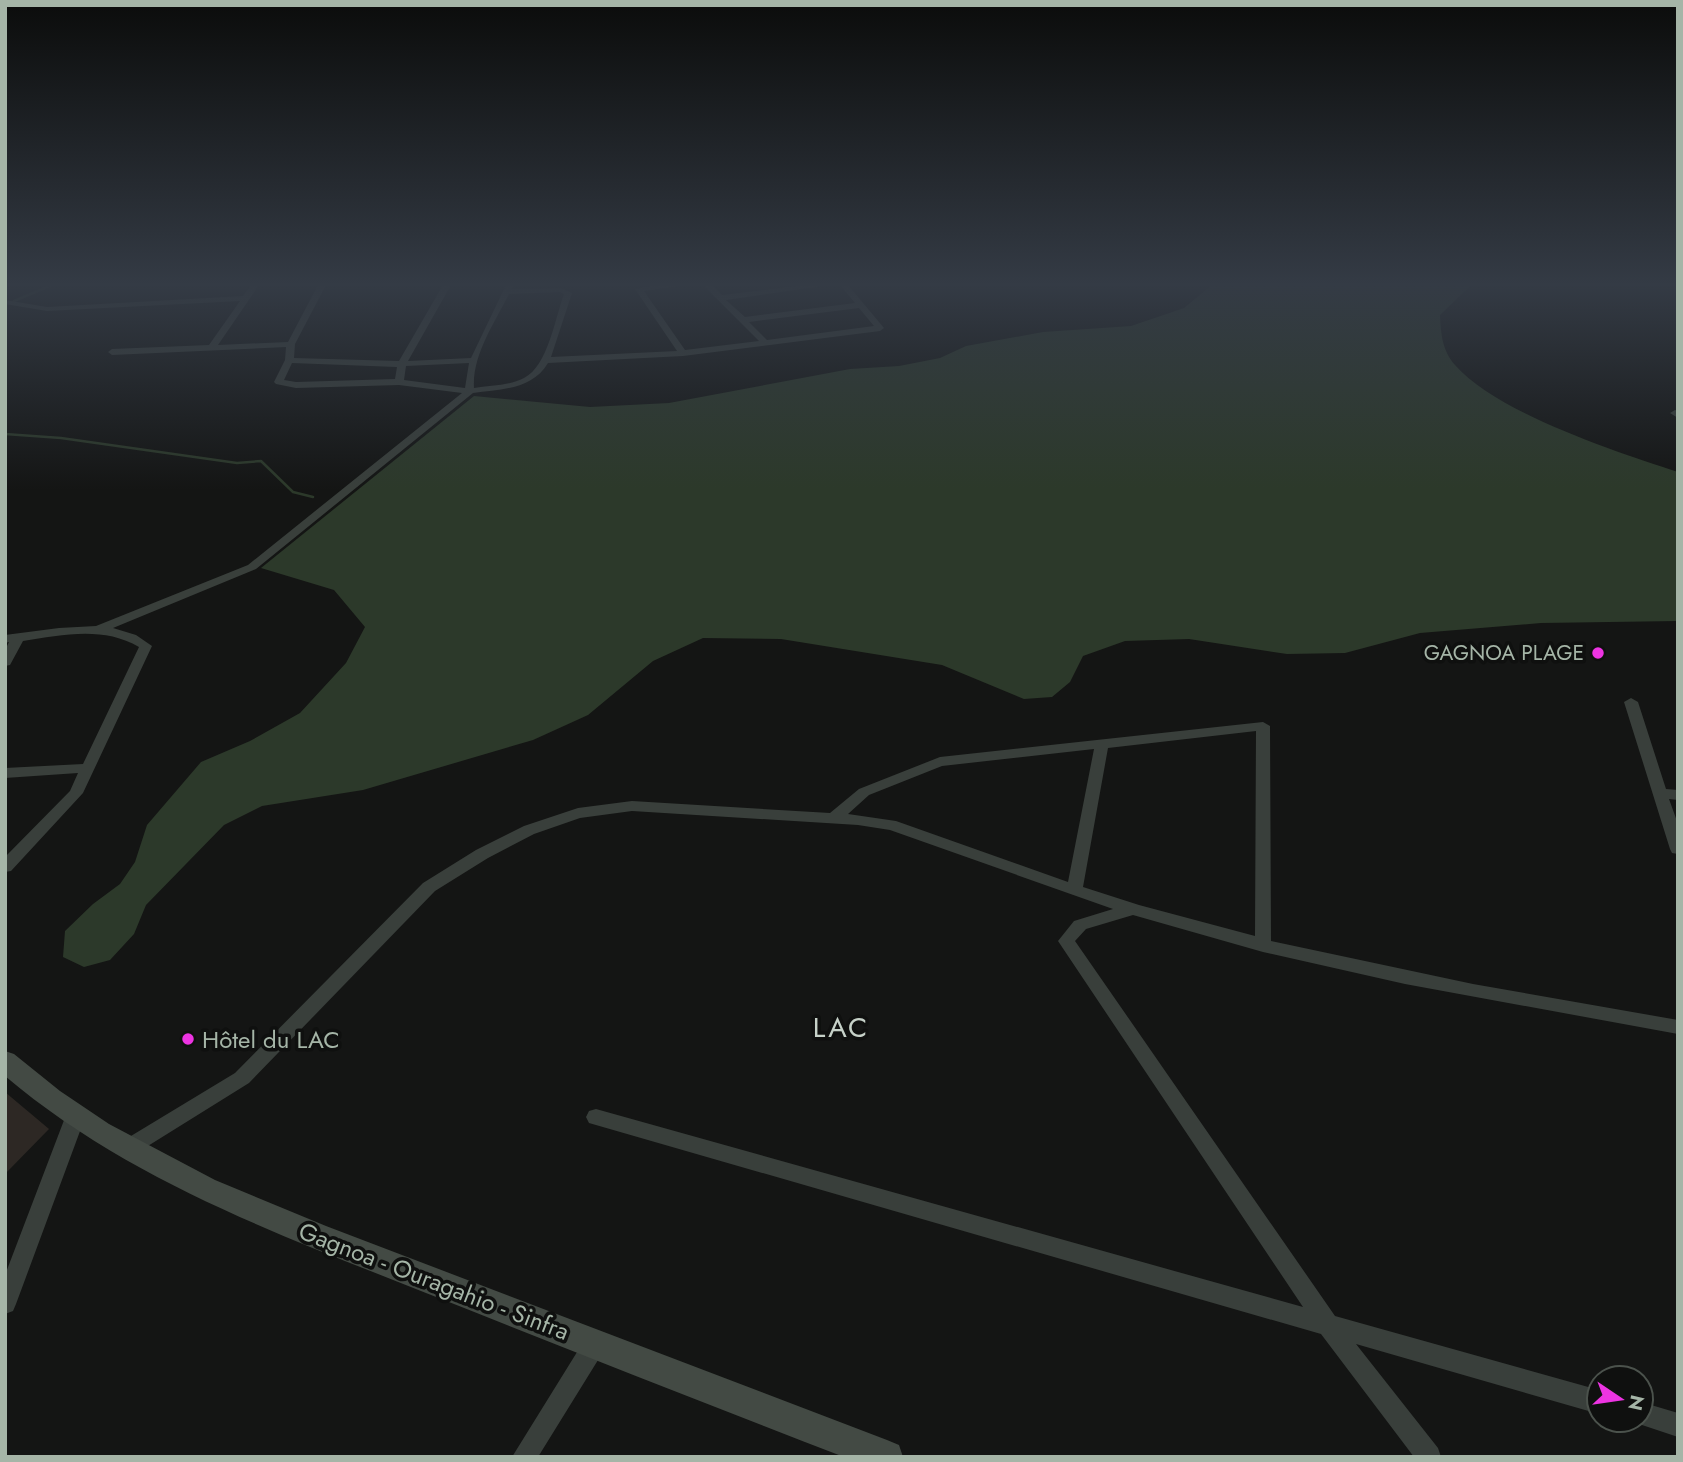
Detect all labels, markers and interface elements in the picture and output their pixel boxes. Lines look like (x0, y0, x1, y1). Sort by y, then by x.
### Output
place label: GAGNOA PLAGE (1424, 638, 1584, 668)
marker: GAGNOA PLAGE (1590, 645, 1606, 661)
district label: LAC (813, 1007, 869, 1048)
place label: Hôtel du LAC (202, 1022, 340, 1057)
marker: Hôtel du LAC (180, 1031, 196, 1047)
street label: Gagnoa - Ouragahio - Sinfra (294, 1213, 574, 1349)
north arrow (1585, 1364, 1655, 1434)
text: N (1621, 1392, 1651, 1413)

